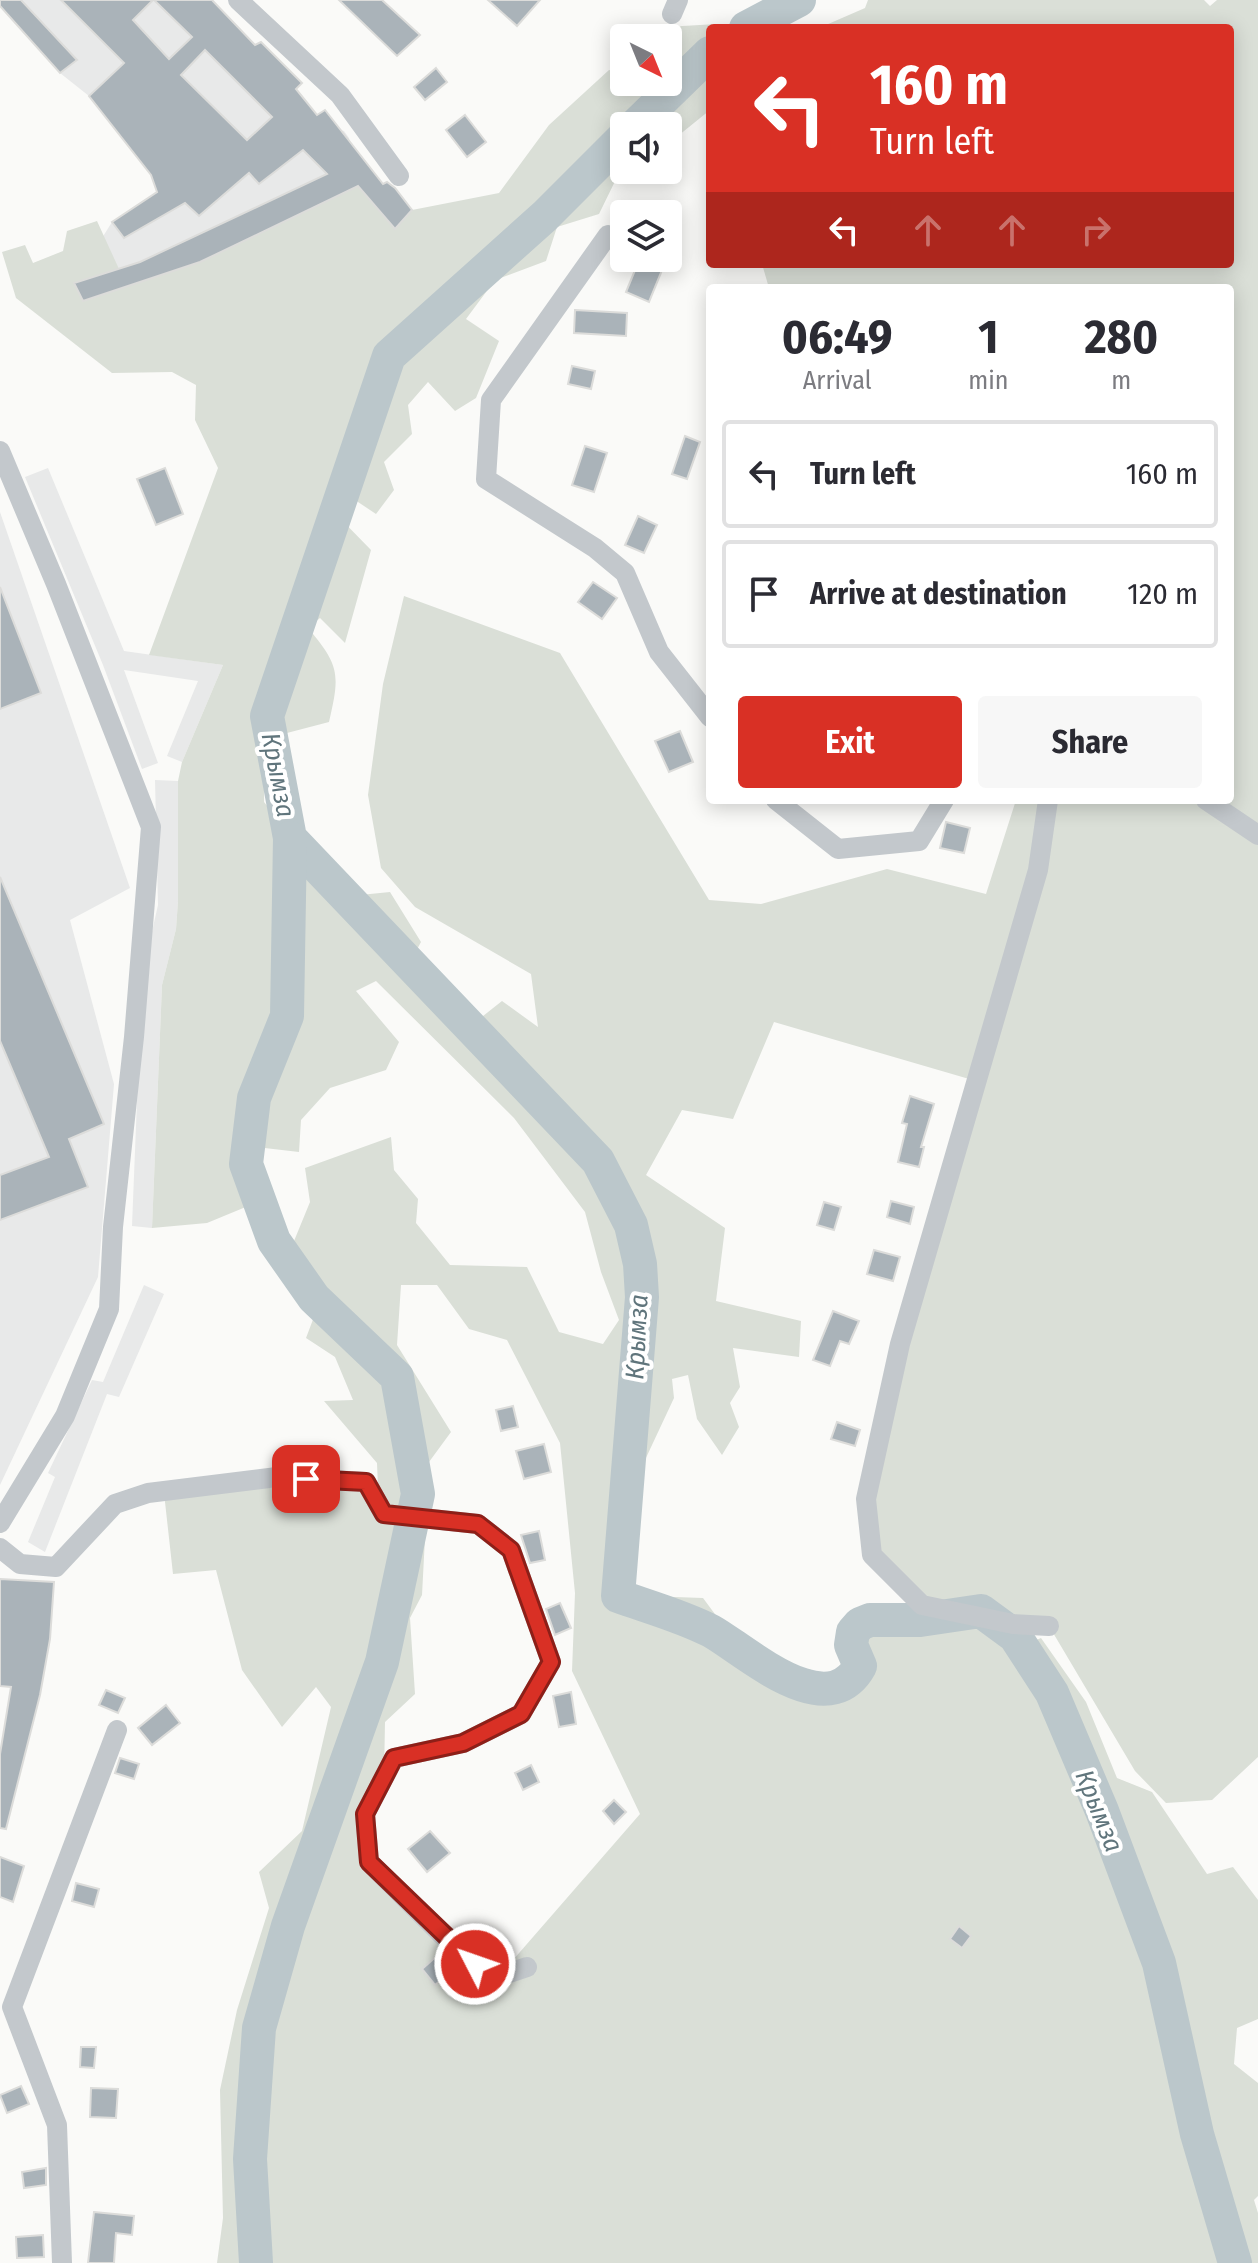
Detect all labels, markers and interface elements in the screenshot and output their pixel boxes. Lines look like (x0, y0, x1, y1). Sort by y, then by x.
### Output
north arrow (610, 24, 682, 96)
map controls (610, 24, 682, 272)
text: 160 m (870, 52, 1008, 119)
icon: left (738, 56, 842, 160)
button: sound (610, 112, 682, 184)
text: Turn left (870, 120, 994, 164)
button: layers (610, 200, 682, 272)
icon: left (822, 208, 866, 252)
icon: ahead (906, 208, 950, 252)
icon: ahead (990, 208, 1034, 252)
icon: right (1074, 208, 1118, 252)
text: 06:49 (782, 308, 893, 366)
text: 1 (978, 308, 999, 366)
text: 280 (1084, 308, 1158, 366)
text: Arrival (803, 365, 872, 396)
text: min (968, 365, 1009, 396)
text: m (1111, 365, 1131, 396)
icon: left (742, 452, 786, 496)
text: Turn left (810, 456, 916, 492)
text: 160 m (1126, 456, 1198, 492)
icon: arrive (742, 572, 786, 616)
text: Arrive at destination (810, 576, 1067, 612)
text: 120 m (1127, 576, 1198, 612)
button: Exit (738, 696, 962, 788)
button: Share (978, 696, 1202, 788)
water label: Крымза (255, 730, 301, 820)
water label: Крымза (619, 1294, 655, 1380)
pin (272, 1445, 340, 1513)
icon: arrive (284, 1457, 328, 1501)
water label: Крымза (1069, 1766, 1129, 1856)
position arrow (433, 1922, 517, 2006)

